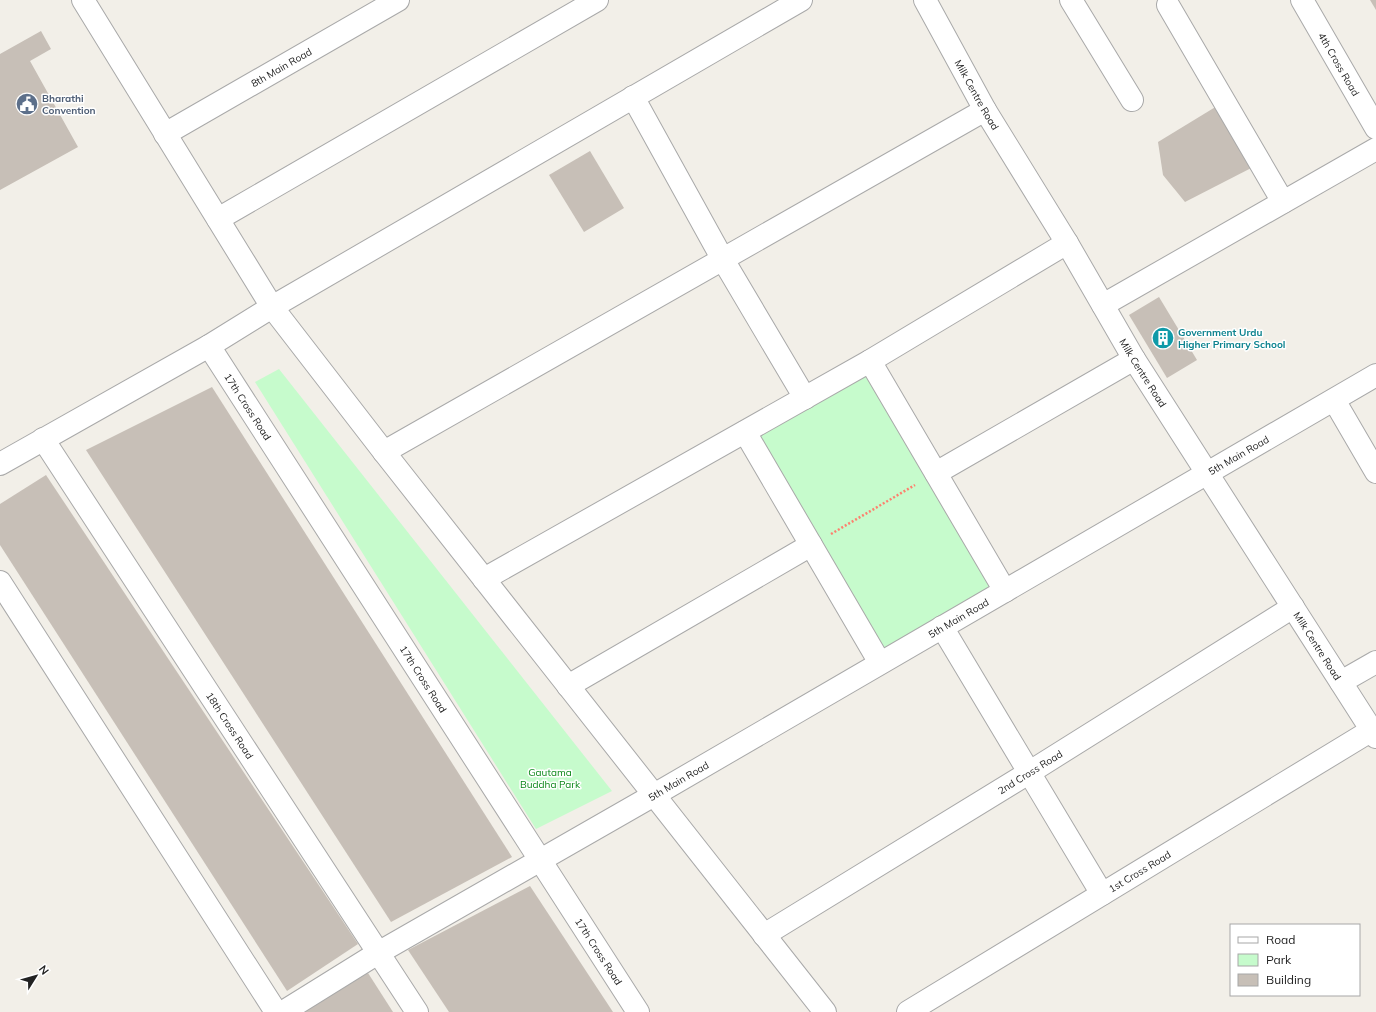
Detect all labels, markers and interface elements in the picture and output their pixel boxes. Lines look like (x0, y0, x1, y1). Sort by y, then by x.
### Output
street label: 4th Cross Road (1316, 30, 1362, 98)
street label: 8th Main Road (248, 45, 314, 90)
street label: Milk Centre Road (952, 57, 1002, 132)
public building icon: Bharathi Convention (14, 91, 40, 117)
place label: Bharathi Convention (42, 92, 96, 117)
building icon: Government Urdu Higher Primary School (1150, 325, 1176, 351)
place label: Government Urdu Higher Primary School (1178, 326, 1285, 351)
street label: Milk Centre Road (1117, 336, 1170, 410)
street label: 17th Cross Road (222, 371, 274, 443)
street label: 5th Main Road (1206, 432, 1271, 478)
street label: 5th Main Road (926, 595, 991, 641)
street label: Milk Centre Road (1291, 609, 1344, 682)
street label: 17th Cross Road (397, 643, 450, 715)
street label: 18th Cross Road (203, 690, 256, 761)
street label: 2nd Cross Road (995, 747, 1065, 797)
street label: 5th Main Road (646, 758, 711, 804)
park label: Gautama Buddha Park (520, 766, 581, 791)
street label: 1st Cross Road (1106, 847, 1173, 895)
street label: 17th Cross Road (573, 915, 625, 987)
legend (1230, 924, 1360, 996)
text: Road (1266, 932, 1295, 947)
text: Park (1266, 952, 1292, 967)
north arrow (16, 956, 56, 996)
text: N (36, 962, 52, 978)
text: Building (1266, 972, 1311, 987)

